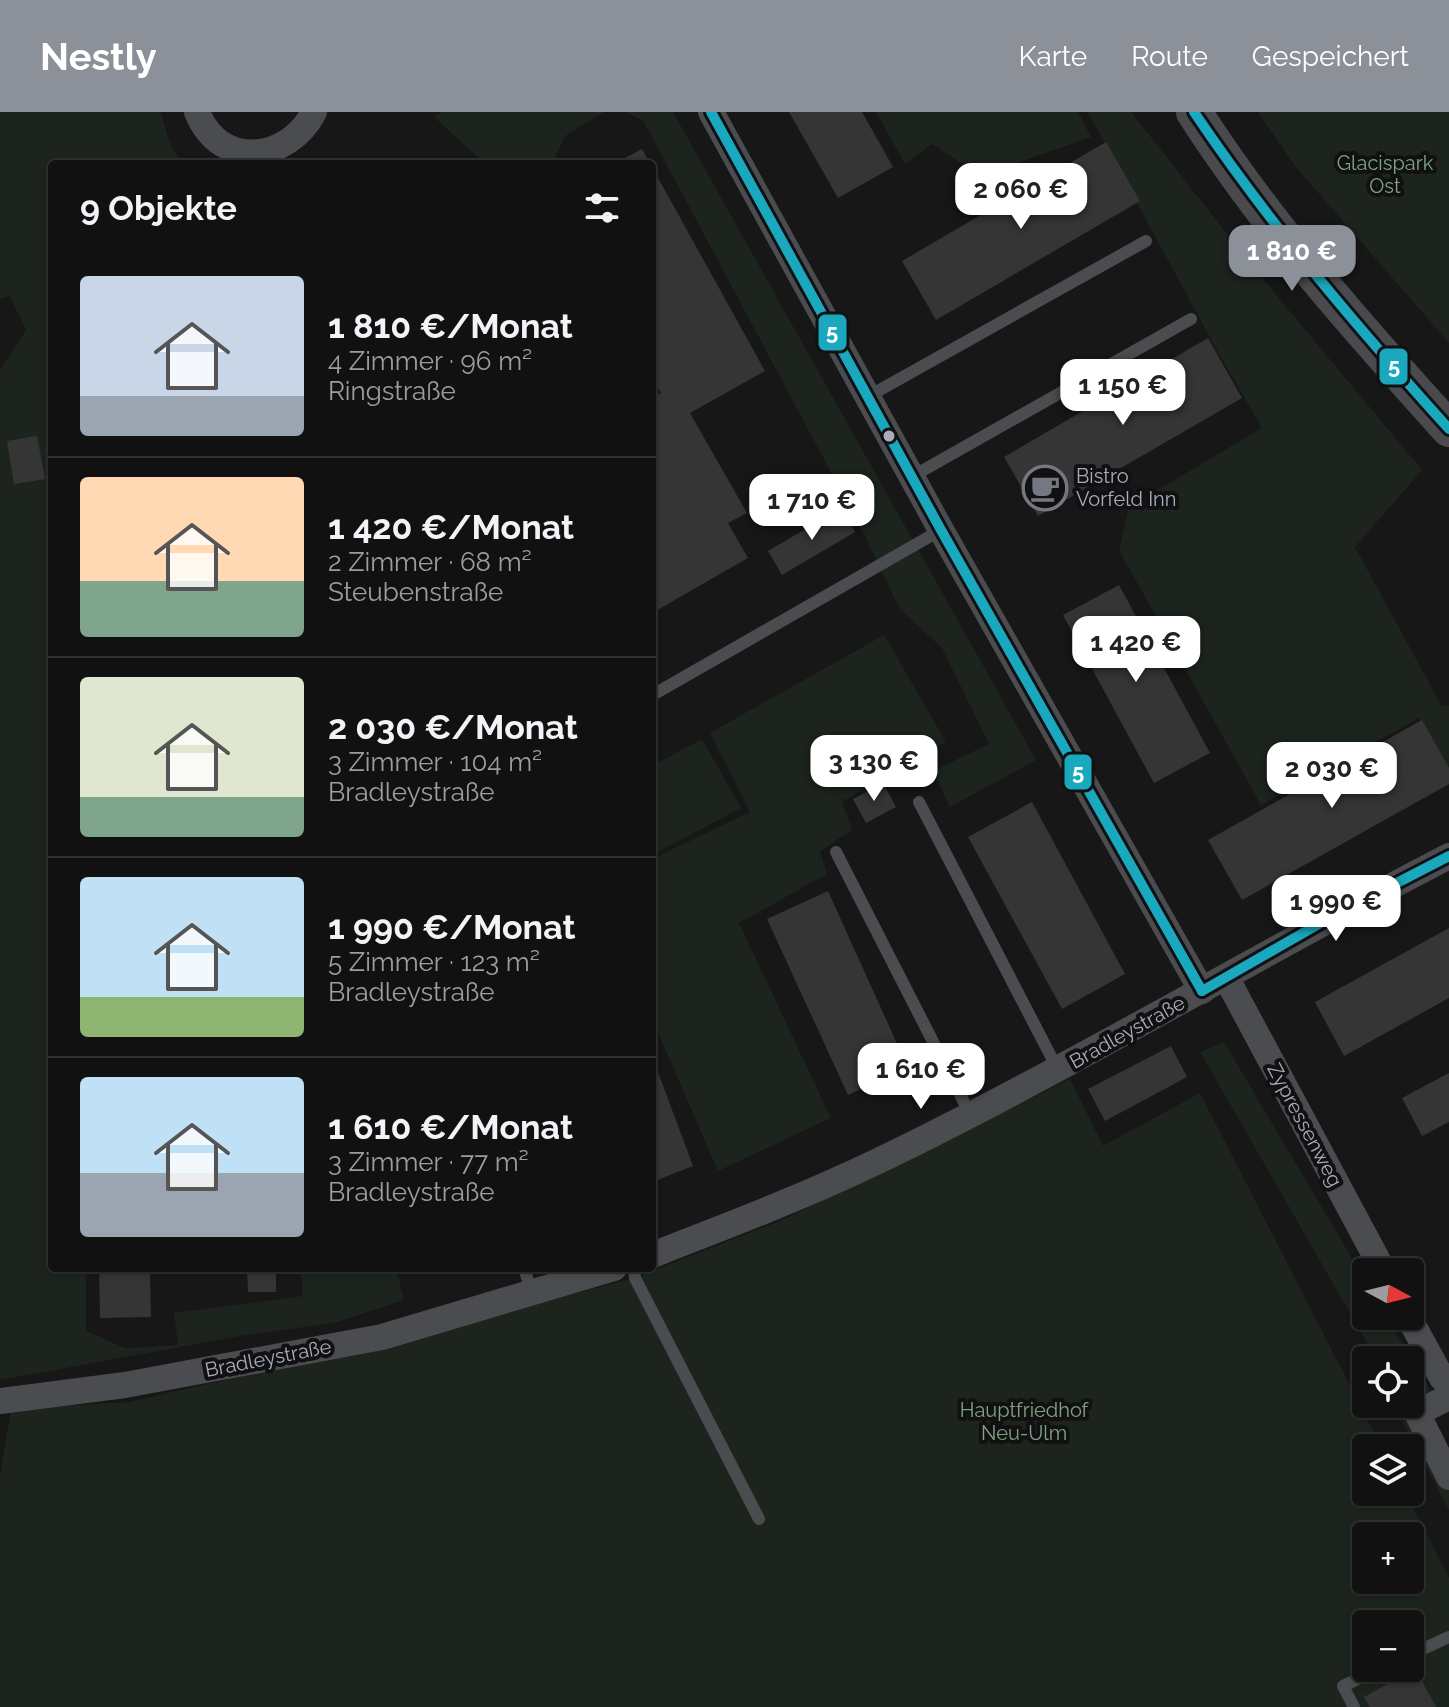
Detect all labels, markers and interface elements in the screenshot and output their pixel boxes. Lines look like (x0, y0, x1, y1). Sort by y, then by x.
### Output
text: Nestly (40, 34, 157, 79)
text: Karte (1018, 40, 1087, 73)
text: Route (1131, 40, 1208, 73)
text: Gespeichert (1252, 40, 1409, 73)
park label: Glacispark Ost (1337, 151, 1434, 198)
pin: 2 060 € (947, 163, 1095, 231)
text: 2 060 € (973, 174, 1069, 204)
icon: filters (580, 186, 624, 230)
text: 9 Objekte (80, 188, 237, 228)
pin: 1 810 € (1218, 225, 1366, 293)
text: 1 810 € (1247, 236, 1337, 266)
text: 1 810 €/Monat (328, 306, 573, 346)
icon: home (144, 308, 240, 404)
line badge: 5 (817, 313, 848, 352)
text: 5 (826, 319, 838, 345)
text: 4 Zimmer · 96 m² (328, 346, 532, 376)
line badge: 5 (1378, 347, 1409, 386)
text: 5 (1388, 353, 1400, 379)
pin: 1 150 € (1049, 359, 1197, 427)
text: 1 150 € (1078, 370, 1168, 400)
text: Ringstraße (328, 376, 456, 406)
unlabelled marker (881, 428, 897, 444)
cafe icon: Bistro Vorfeld Inn (1021, 464, 1069, 512)
place label: Bistro Vorfeld Inn (1076, 464, 1176, 511)
pin: 1 710 € (738, 474, 886, 542)
text: 1 710 € (767, 485, 857, 515)
text: 1 420 €/Monat (328, 507, 574, 547)
icon: home (144, 509, 240, 605)
text: 2 Zimmer · 68 m² (328, 547, 532, 577)
text: Steubenstraße (328, 577, 503, 607)
pin: 1 420 € (1062, 616, 1210, 684)
text: 1 420 € (1090, 627, 1182, 657)
text: 2 030 €/Monat (328, 707, 578, 747)
icon: home (144, 709, 240, 805)
pin: 3 130 € (800, 735, 948, 803)
pin: 2 030 € (1258, 742, 1406, 810)
text: 3 130 € (828, 746, 920, 776)
text: 3 Zimmer · 104 m² (328, 747, 542, 777)
line badge: 5 (1063, 753, 1093, 791)
text: 2 030 € (1285, 753, 1379, 783)
text: 5 (1072, 759, 1084, 785)
text: Bradleystraße (328, 777, 495, 807)
pin: 1 990 € (1262, 875, 1410, 943)
text: 1 990 € (1290, 886, 1382, 916)
text: 1 990 €/Monat (328, 907, 576, 947)
icon: home (144, 909, 240, 1005)
text: 5 Zimmer · 123 m² (328, 947, 540, 977)
text: Bradleystraße (328, 977, 495, 1007)
street label: Bradleystraße (1065, 990, 1189, 1074)
pin: 1 610 € (847, 1043, 995, 1111)
text: 1 610 € (876, 1054, 966, 1084)
street label: Zypressenweg (1262, 1059, 1348, 1191)
text: 1 610 €/Monat (328, 1107, 573, 1147)
icon: home (144, 1109, 240, 1205)
text: 3 Zimmer · 77 m² (328, 1147, 529, 1177)
text: Bradleystraße (328, 1177, 495, 1207)
north arrow (1352, 1258, 1424, 1330)
map controls (1352, 1258, 1424, 1682)
street label: Bradleystraße (203, 1334, 333, 1382)
button: locate (1352, 1346, 1424, 1418)
park label: Hauptfriedhof Neu-Ulm (960, 1398, 1090, 1445)
button: layers (1352, 1434, 1424, 1506)
button: + (1352, 1522, 1424, 1594)
button: − (1352, 1610, 1424, 1682)

